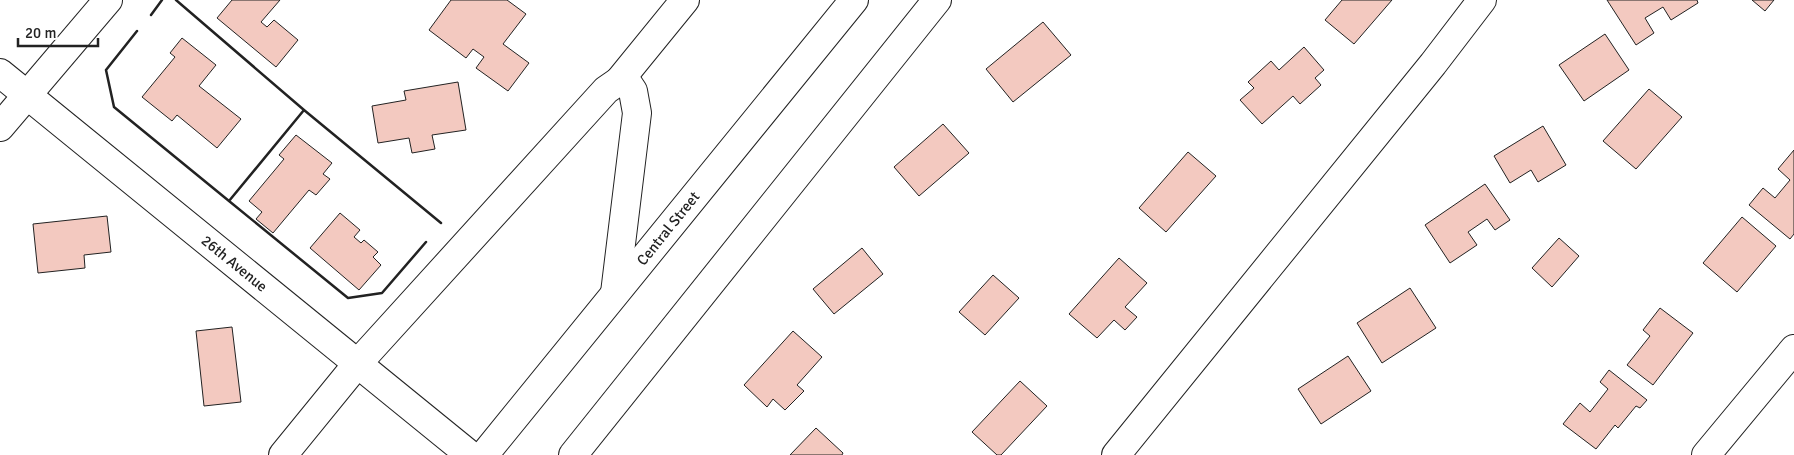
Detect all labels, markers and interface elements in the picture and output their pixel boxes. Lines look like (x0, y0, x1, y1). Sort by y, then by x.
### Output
scale bar (18, 15, 98, 47)
text: 20 m (25, 24, 56, 42)
street label: Central Street (633, 188, 704, 269)
street label: 26th Avenue (198, 231, 271, 296)

